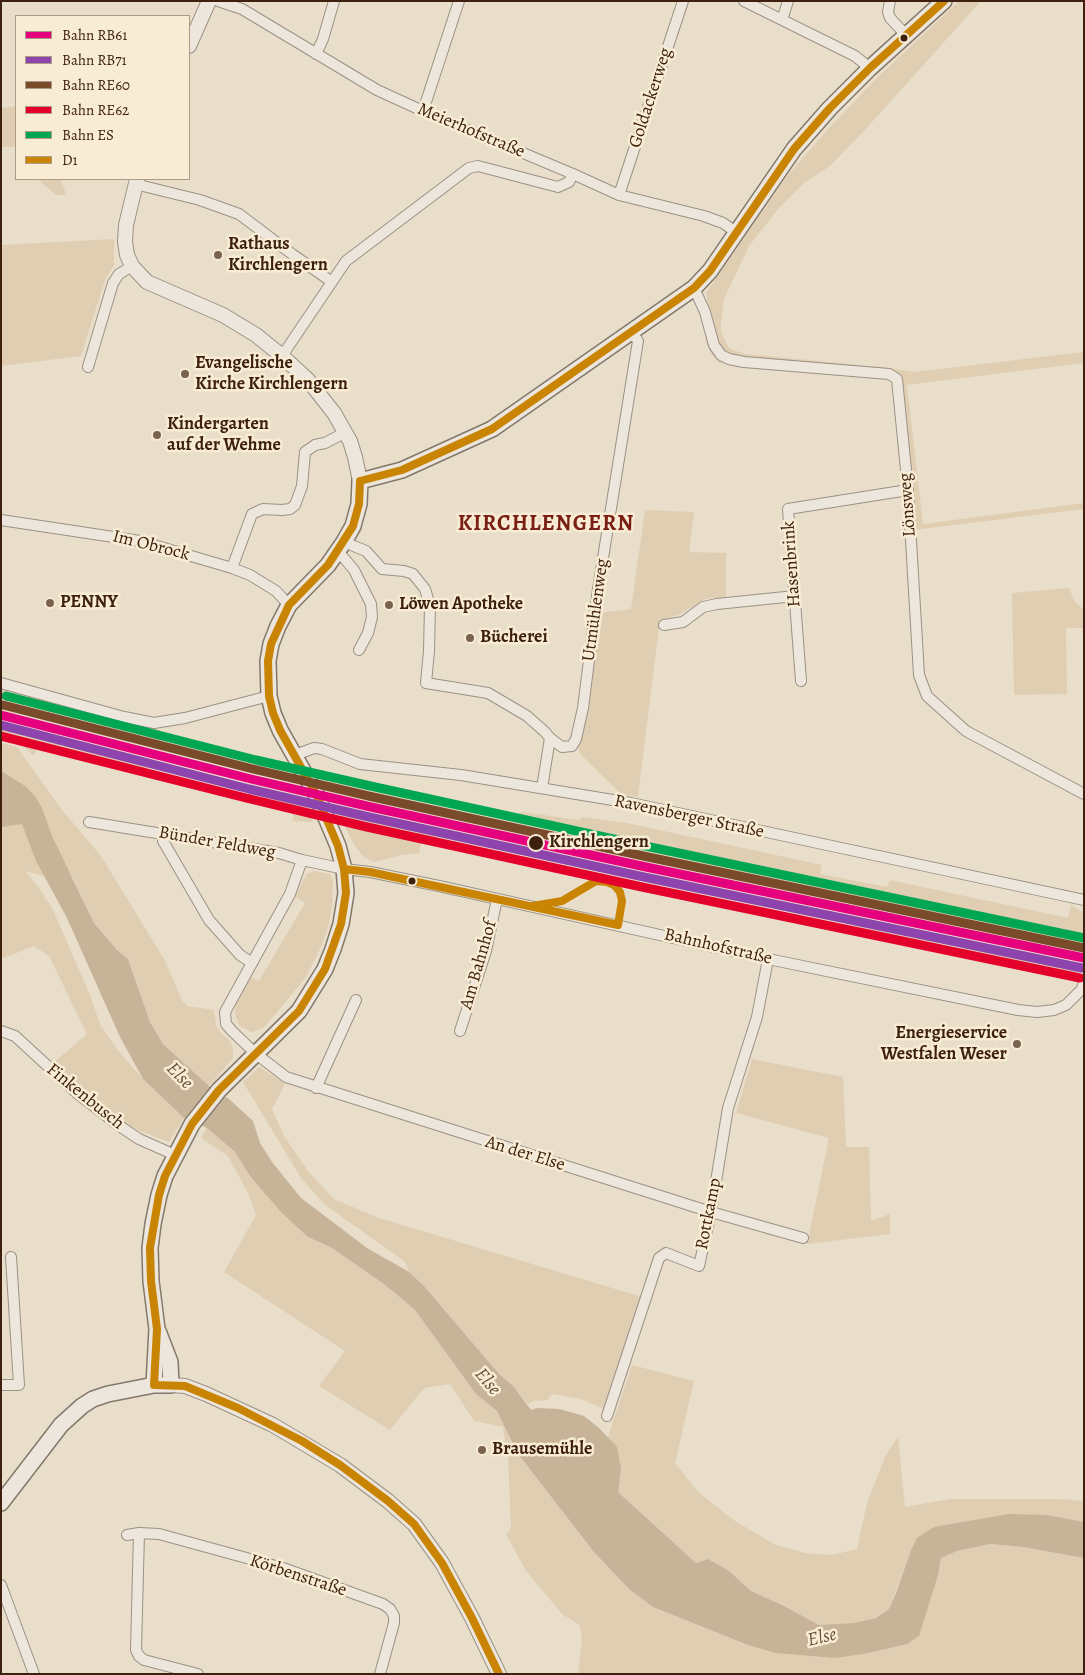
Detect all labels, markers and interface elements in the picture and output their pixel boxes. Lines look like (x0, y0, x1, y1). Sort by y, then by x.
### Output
legend (15, 15, 190, 180)
text: Bahn RB61 (62, 25, 127, 45)
unlabelled marker (899, 33, 909, 43)
street label: Goldackerweg (625, 45, 677, 151)
text: Bahn RB71 (62, 50, 127, 70)
text: Bahn RE60 (62, 75, 130, 95)
street label: Meierhofstraße (414, 99, 528, 163)
text: Bahn RE62 (62, 100, 129, 120)
text: Bahn ES (62, 125, 114, 145)
text: D1 (62, 150, 78, 170)
place label: Rathaus Kirchlengern (228, 234, 328, 276)
marker: Rathaus Kirchlengern (212, 249, 224, 261)
place label: Evangelische Kirche Kirchlengern (195, 353, 348, 396)
marker: Evangelische Kirche Kirchlengern (179, 368, 191, 380)
place label: Kindergarten auf der Wehme (167, 414, 281, 456)
marker: Kindergarten auf der Wehme (151, 429, 163, 441)
street label: Lönsweg (895, 472, 921, 538)
district label: KIRCHLENGERN (456, 512, 636, 538)
street label: Hasenbrink (778, 520, 806, 608)
street label: Im Obrock (110, 526, 192, 566)
street label: Utmühlenweg (578, 557, 614, 663)
place label: PENNY (60, 592, 118, 614)
place label: Löwen Apotheke (399, 594, 523, 616)
marker: PENNY (44, 597, 56, 609)
marker: Löwen Apotheke (383, 599, 395, 611)
place label: Bücherei (480, 627, 548, 649)
marker: Bücherei (464, 632, 476, 644)
street label: Ravensberger Straße (612, 791, 766, 843)
street label: Bünder Feldweg (157, 822, 277, 864)
place label: Kirchlengern (549, 832, 649, 854)
marker: Kirchlengern (527, 834, 545, 852)
unlabelled marker (407, 876, 417, 886)
street label: Am Bahnhof (456, 918, 502, 1012)
street label: Bahnhofstraße (662, 924, 774, 970)
place label: Energieservice Westfalen Weser (881, 1023, 1007, 1066)
marker: Energieservice Westfalen Weser (1011, 1038, 1023, 1050)
water label: Else (161, 1058, 197, 1094)
street label: Finkenbusch (42, 1059, 128, 1135)
street label: An der Else (483, 1132, 567, 1176)
street label: Rottkamp (691, 1176, 727, 1252)
water label: Else (469, 1364, 505, 1400)
place label: Brausemühle (492, 1439, 592, 1461)
marker: Brausemühle (476, 1444, 488, 1456)
street label: Körbenstraße (247, 1550, 349, 1602)
water label: Else (805, 1624, 839, 1652)

